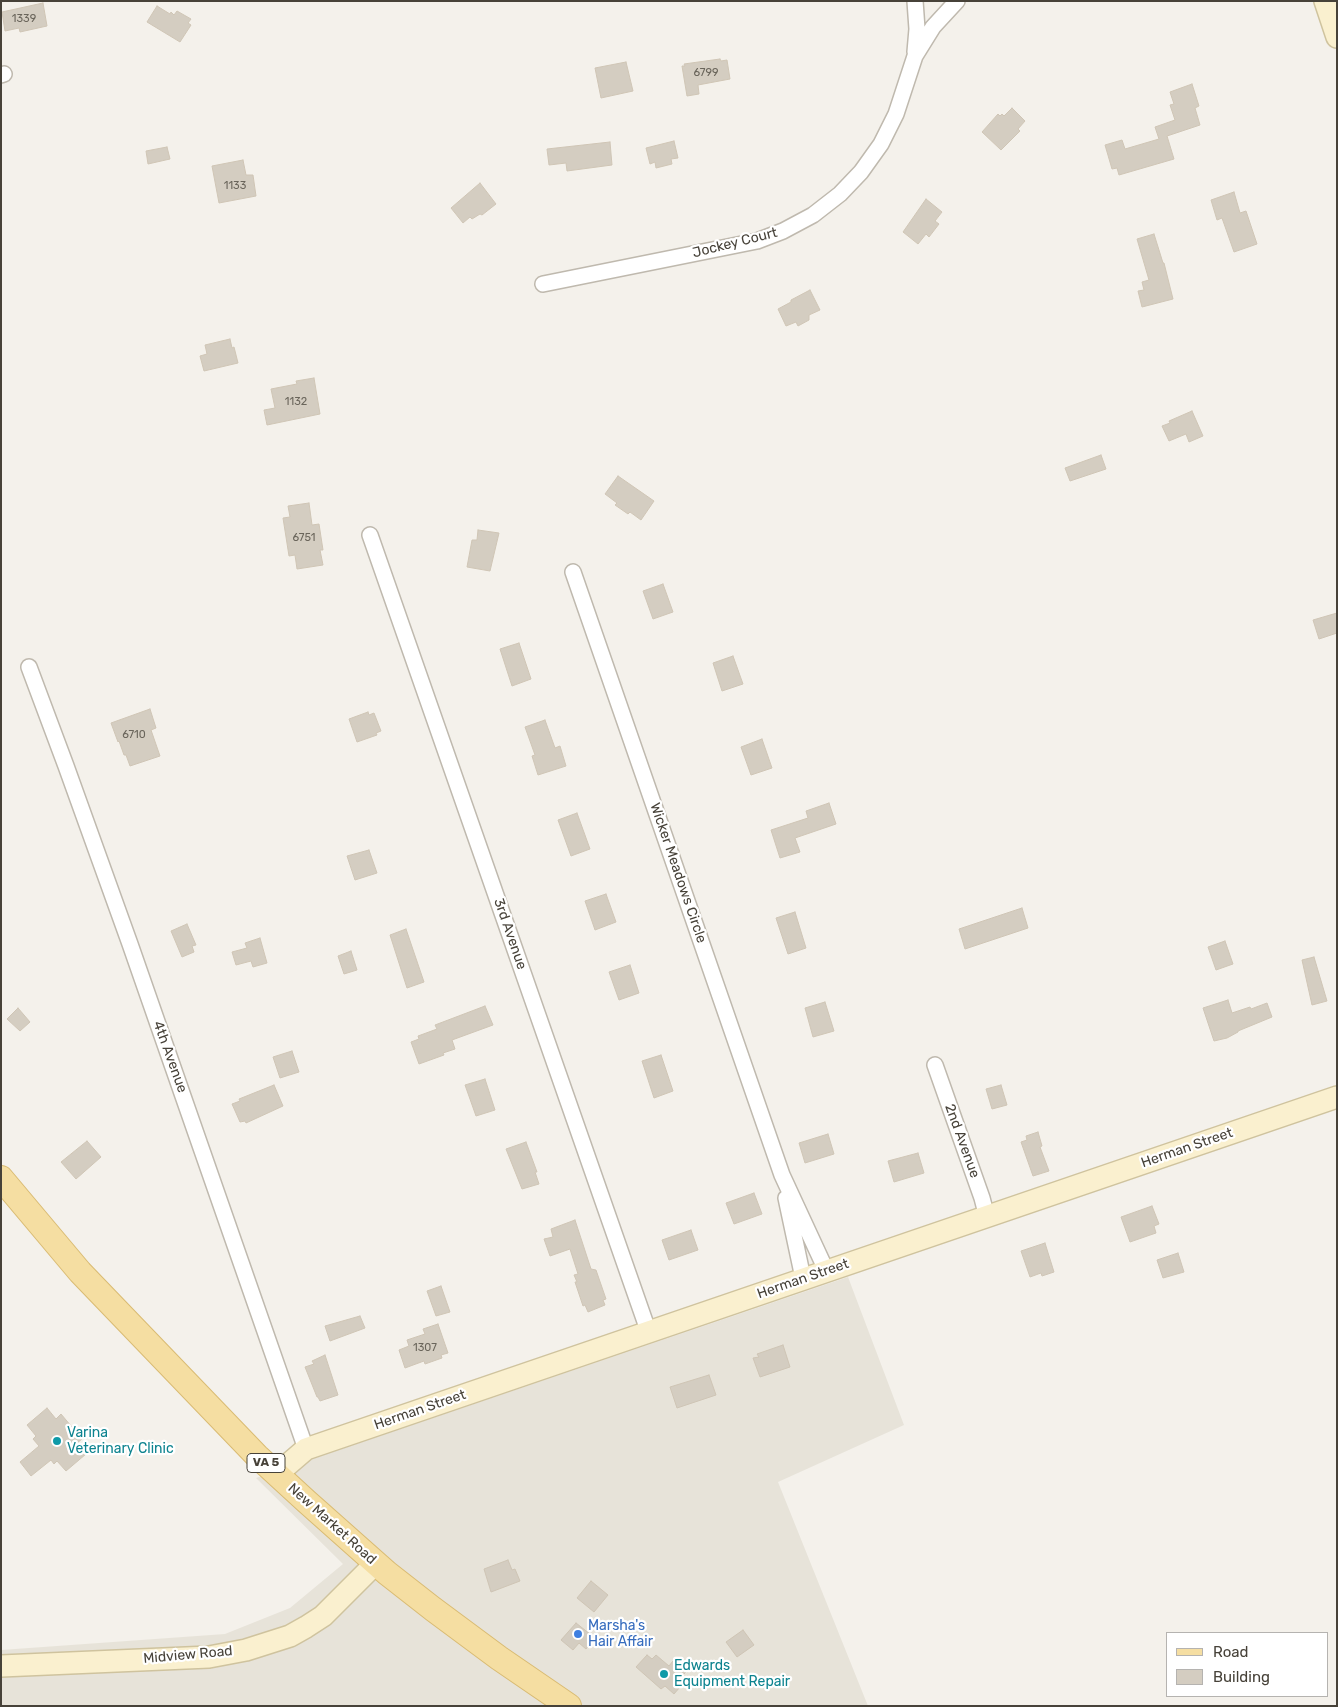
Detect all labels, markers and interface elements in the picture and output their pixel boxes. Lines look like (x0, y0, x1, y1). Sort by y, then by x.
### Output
house number: 1339 (12, 12, 36, 26)
house number: 6799 (694, 66, 718, 80)
house number: 1133 (224, 179, 246, 193)
street label: Jockey Court (691, 224, 779, 262)
house number: 1132 (285, 395, 307, 409)
house number: 6751 (292, 531, 316, 545)
house number: 6710 (122, 728, 146, 742)
street label: Wicker Meadows Circle (646, 801, 710, 945)
street label: 3rd Avenue (490, 896, 530, 972)
street label: 4th Avenue (149, 1019, 191, 1095)
street label: 2nd Avenue (941, 1102, 983, 1180)
street label: Herman Street (1139, 1124, 1235, 1172)
street label: Herman Street (755, 1255, 851, 1303)
house number: 1307 (413, 1341, 437, 1355)
street label: Herman Street (372, 1386, 468, 1434)
place label: Varina Veterinary Clinic (67, 1425, 174, 1458)
marker: Varina Veterinary Clinic (51, 1435, 63, 1447)
road number: VA 5 (247, 1454, 285, 1472)
street label: New Market Road (284, 1480, 380, 1568)
place label: Marsha's Hair Affair (588, 1618, 653, 1650)
marker: Marsha's Hair Affair (572, 1628, 584, 1640)
legend (1166, 1632, 1328, 1697)
street label: Midview Road (143, 1643, 233, 1667)
text: Road (1213, 1643, 1249, 1661)
place label: Edwards Equipment Repair (674, 1658, 790, 1690)
marker: Edwards Equipment Repair (658, 1668, 670, 1680)
text: Building (1213, 1668, 1270, 1686)

